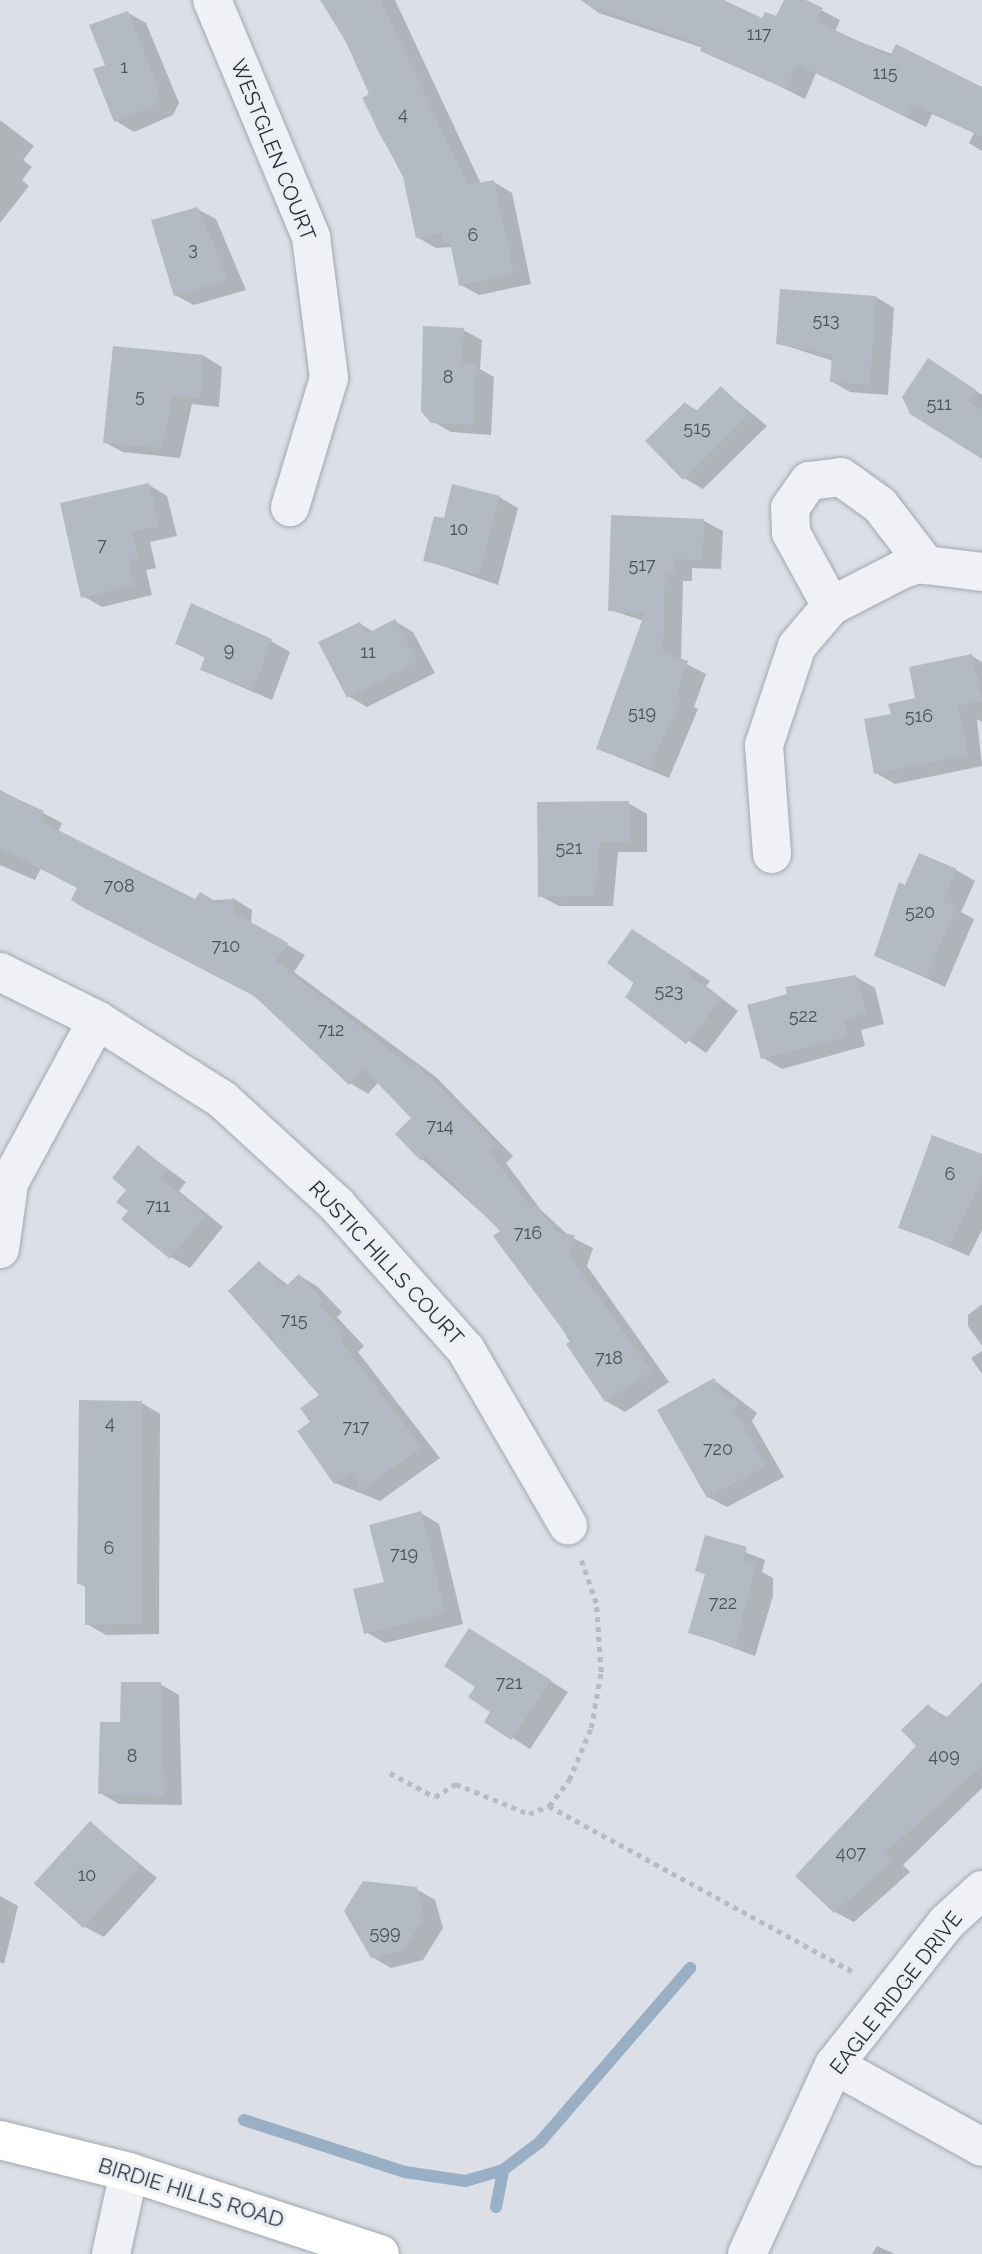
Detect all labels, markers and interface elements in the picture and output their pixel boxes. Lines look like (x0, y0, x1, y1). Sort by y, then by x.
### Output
house number: 117 (747, 23, 771, 45)
house number: 1 (120, 56, 128, 78)
street label: WESTGLEN COURT (225, 56, 321, 244)
house number: 115 (872, 62, 898, 84)
house number: 4 (398, 103, 408, 125)
house number: 6 (468, 224, 478, 246)
house number: 3 (188, 238, 198, 260)
house number: 513 (812, 309, 840, 331)
house number: 8 (443, 366, 453, 388)
house number: 5 (135, 385, 145, 407)
house number: 511 (926, 393, 952, 415)
house number: 515 (683, 417, 711, 439)
house number: 10 (450, 518, 468, 540)
house number: 7 (97, 534, 107, 556)
house number: 517 (628, 554, 656, 576)
house number: 9 (224, 639, 234, 661)
house number: 11 (360, 641, 376, 663)
house number: 519 (628, 702, 656, 724)
house number: 516 (905, 705, 933, 727)
house number: 521 (556, 837, 582, 859)
house number: 708 (103, 875, 135, 897)
house number: 520 (905, 901, 935, 923)
house number: 710 (212, 935, 240, 957)
house number: 523 (655, 980, 683, 1002)
house number: 522 (789, 1005, 817, 1027)
house number: 712 (318, 1019, 344, 1041)
house number: 714 (426, 1115, 454, 1137)
house number: 6 (945, 1163, 955, 1185)
street label: RUSTIC HILLS COURT (303, 1176, 469, 1350)
house number: 711 (145, 1195, 171, 1217)
house number: 716 (514, 1222, 542, 1244)
house number: 715 (280, 1309, 308, 1331)
house number: 718 (595, 1347, 623, 1369)
house number: 4 (105, 1412, 115, 1434)
house number: 717 (343, 1416, 369, 1438)
house number: 720 (703, 1438, 733, 1460)
house number: 6 (104, 1537, 114, 1559)
house number: 719 (390, 1543, 418, 1565)
house number: 722 (709, 1592, 737, 1614)
house number: 721 (496, 1672, 522, 1694)
house number: 8 (127, 1745, 137, 1767)
house number: 409 (928, 1745, 960, 1767)
house number: 407 (836, 1842, 866, 1864)
house number: 10 (78, 1864, 96, 1886)
street label: EAGLE RIDGE DRIVE (825, 1906, 967, 2080)
house number: 599 (370, 1922, 400, 1944)
street label: BIRDIE HILLS ROAD (95, 2153, 287, 2233)

